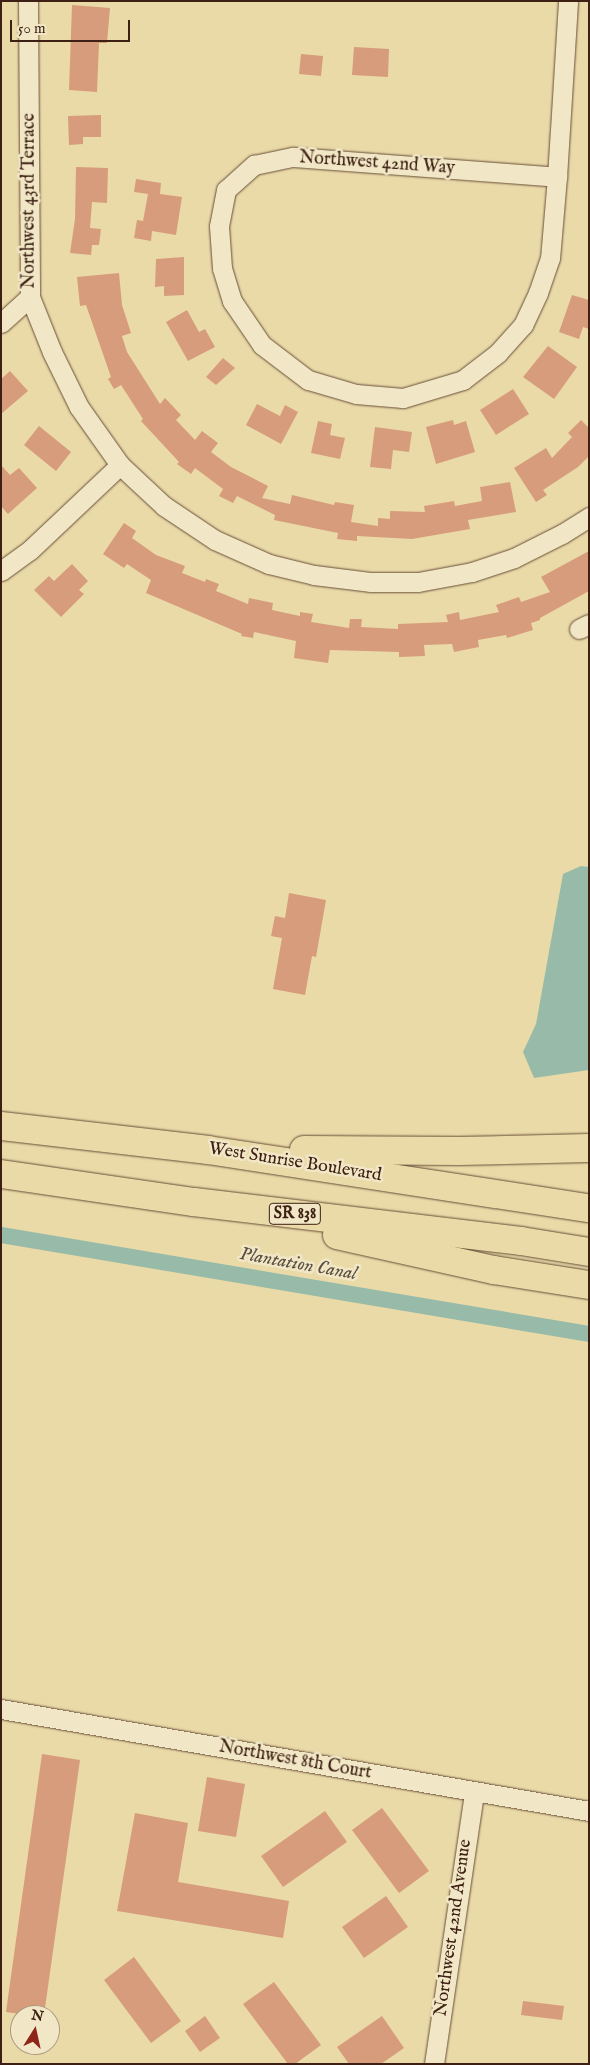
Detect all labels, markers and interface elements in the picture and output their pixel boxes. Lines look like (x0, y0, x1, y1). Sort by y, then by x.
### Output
scale bar (12, 10, 132, 42)
text: 50 m (18, 19, 46, 38)
street label: Northwest 43rd Terrace (19, 113, 41, 289)
street label: Northwest 42nd Way (298, 148, 456, 180)
street label: West Sunrise Boulevard (207, 1139, 383, 1187)
road number: SR 838 (269, 1200, 321, 1228)
water label: Plantation Canal (238, 1243, 358, 1287)
street label: Northwest 8th Court (217, 1737, 373, 1785)
street label: Northwest 42nd Avenue (431, 1838, 477, 2018)
north arrow (10, 2005, 60, 2055)
text: N (30, 2006, 45, 2026)

